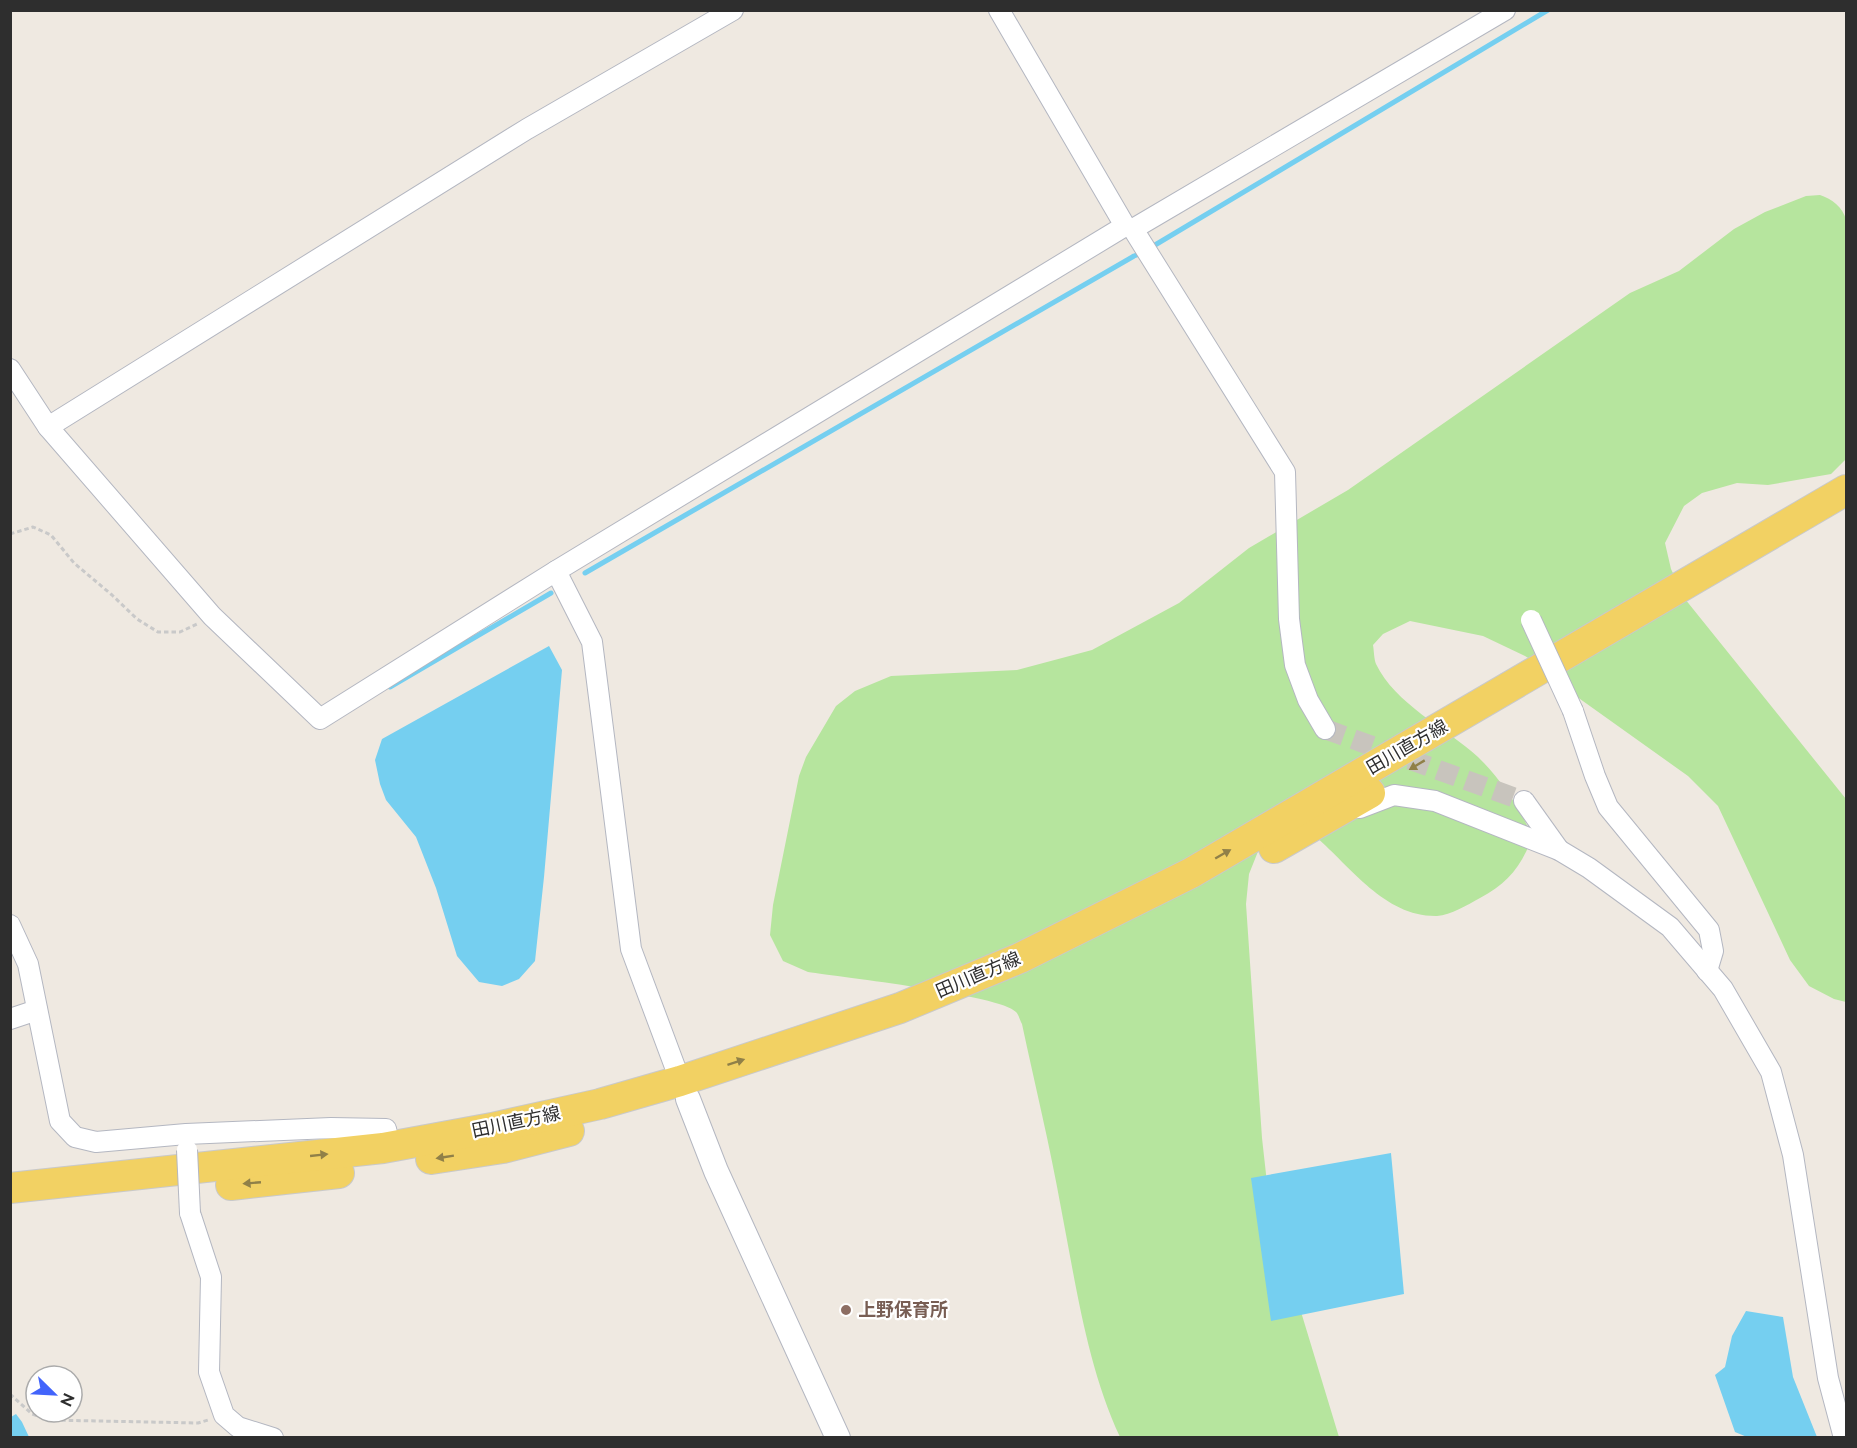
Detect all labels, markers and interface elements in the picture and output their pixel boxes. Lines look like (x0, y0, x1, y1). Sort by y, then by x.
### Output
street label: 田川直方線 (1363, 715, 1451, 778)
one-way arrow (1408, 760, 1425, 770)
one-way arrow (1215, 849, 1231, 860)
street label: 田川直方線 (932, 947, 1023, 1002)
one-way arrow (727, 1057, 745, 1067)
street label: 田川直方線 (470, 1102, 562, 1141)
one-way arrow (310, 1150, 329, 1160)
one-way arrow (435, 1153, 454, 1162)
one-way arrow (242, 1178, 261, 1188)
place label: 上野保育所 (858, 1299, 948, 1320)
marker: 上野保育所 (839, 1303, 853, 1317)
north arrow (24, 1364, 84, 1424)
text: N (56, 1390, 78, 1409)

